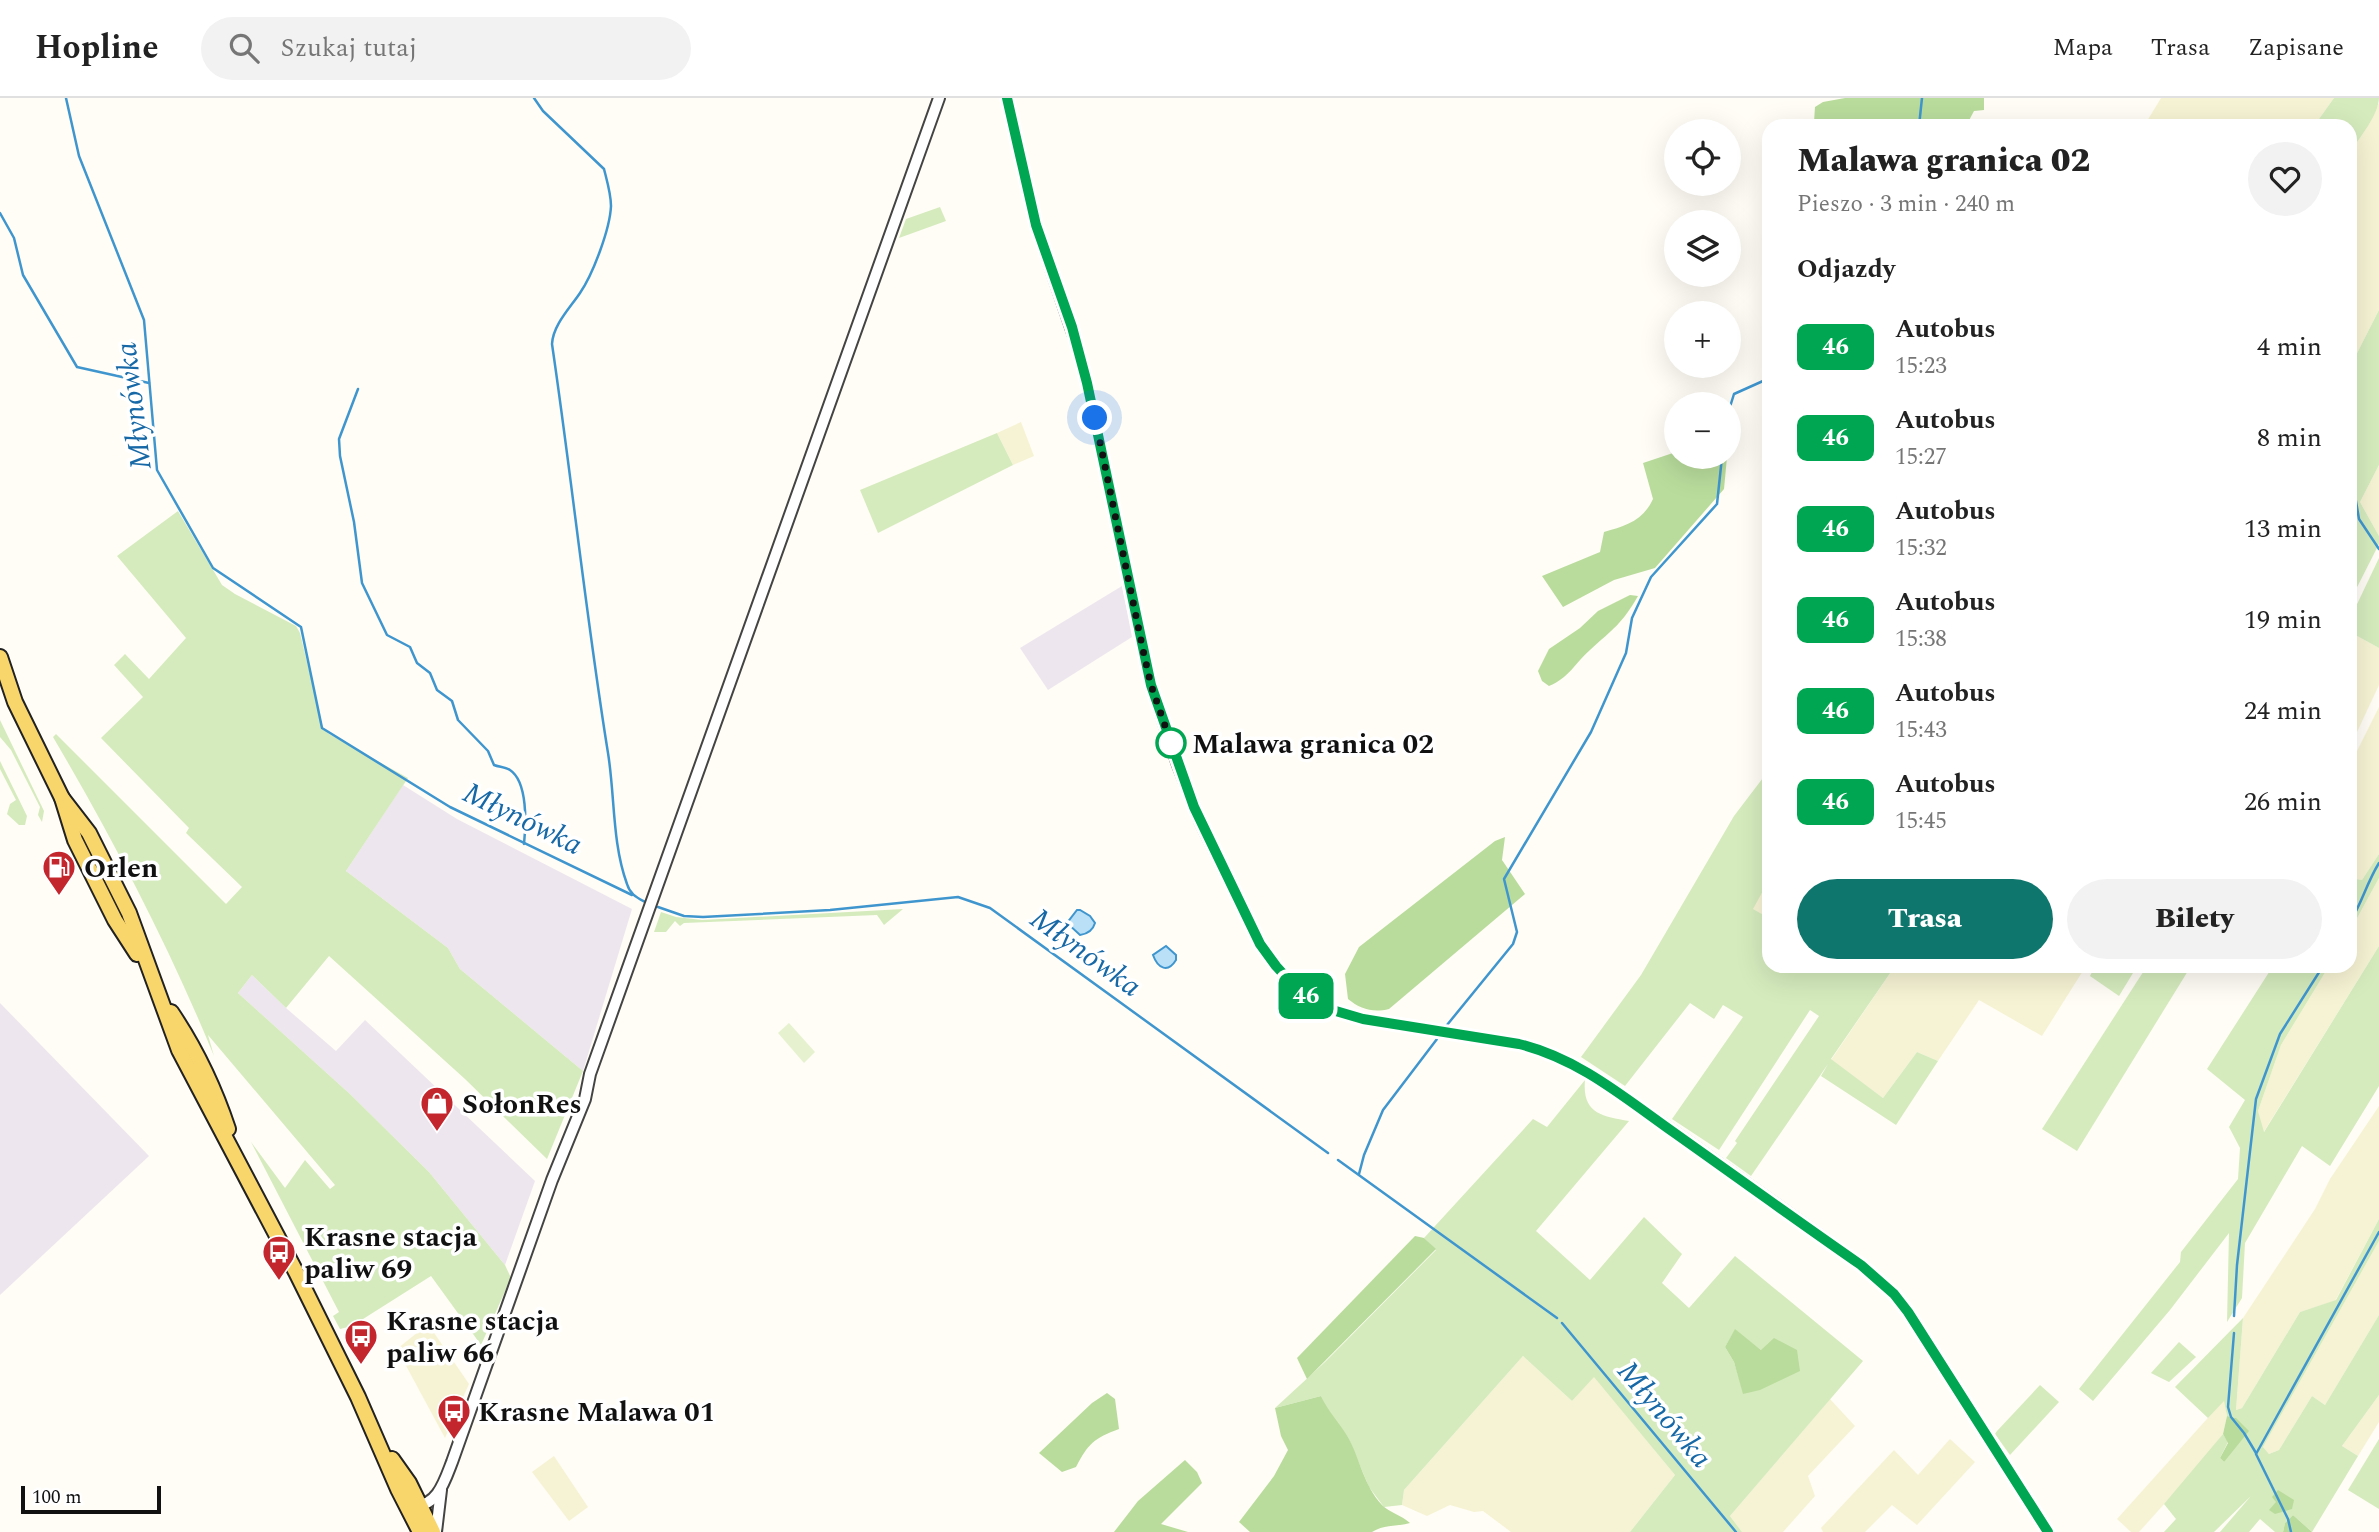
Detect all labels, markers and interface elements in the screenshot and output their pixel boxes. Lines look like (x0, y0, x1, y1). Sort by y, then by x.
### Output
search box (201, 17, 691, 80)
text: Hopline (35, 23, 159, 73)
text: Szukaj tutaj (281, 28, 417, 68)
icon: search (225, 29, 263, 67)
text: Mapa (2053, 30, 2113, 66)
text: Trasa (2151, 30, 2210, 66)
text: Zapisane (2248, 30, 2344, 66)
map controls (1664, 119, 1741, 469)
button: locate (1664, 119, 1741, 196)
text: Malawa granica 02 (1797, 136, 2090, 186)
button: heart (2248, 142, 2322, 216)
text: Pieszo · 3 min · 240 m (1797, 187, 2015, 222)
button: layers (1664, 210, 1741, 287)
text: Odjazdy (1797, 249, 1895, 289)
button: + (1664, 301, 1741, 378)
text: Autobus (1895, 309, 1996, 349)
text: 4 min (2257, 327, 2322, 367)
text: 46 (1822, 329, 1849, 365)
water label: Młynówka (103, 339, 165, 472)
text: 15:23 (1895, 349, 1947, 384)
button: − (1664, 392, 1741, 469)
your location (1077, 400, 1112, 435)
text: Autobus (1895, 400, 1996, 440)
text: 8 min (2257, 418, 2322, 458)
text: 46 (1822, 420, 1849, 456)
text: 15:27 (1895, 440, 1947, 475)
text: Autobus (1895, 491, 1996, 531)
text: 13 min (2244, 509, 2322, 549)
text: 46 (1822, 511, 1849, 547)
text: 15:32 (1895, 531, 1947, 566)
text: Autobus (1895, 582, 1996, 622)
text: 19 min (2244, 600, 2322, 640)
text: 46 (1822, 602, 1849, 638)
text: 15:38 (1895, 622, 1947, 657)
text: Autobus (1895, 673, 1996, 713)
text: 24 min (2244, 691, 2322, 731)
text: 46 (1822, 693, 1849, 729)
text: 15:43 (1895, 713, 1947, 748)
place label: Malawa granica 02 (1192, 723, 1434, 766)
marker: Malawa granica 02 (1156, 728, 1186, 758)
text: Autobus (1895, 764, 1996, 804)
water label: Młynówka (455, 770, 590, 868)
text: 26 min (2244, 782, 2322, 822)
text: 46 (1822, 784, 1849, 820)
text: 15:45 (1895, 804, 1947, 839)
place label: Orlen (84, 847, 158, 890)
fuel station icon: Orlen (40, 848, 78, 897)
button: Trasa (1797, 879, 2053, 959)
button: Bilety (2067, 879, 2322, 959)
water label: Młynówka (1020, 897, 1151, 1009)
line badge: 46 (1274, 973, 1338, 1019)
text: 46 (1293, 978, 1319, 1014)
place label: SołonRes (462, 1083, 582, 1126)
shop icon: SołonRes (418, 1084, 456, 1133)
place label: Krasne stacja paliw 69 (304, 1216, 478, 1291)
bus stop icon: Krasne stacja paliw 69 (260, 1233, 298, 1282)
place label: Krasne stacja paliw 66 (386, 1300, 560, 1375)
bus stop icon: Krasne stacja paliw 66 (342, 1317, 380, 1366)
water label: Młynówka (1605, 1351, 1723, 1479)
place label: Krasne Malawa 01 (478, 1391, 716, 1434)
bus stop icon: Krasne Malawa 01 (435, 1392, 473, 1441)
scale bar (21, 1483, 161, 1515)
text: 100 m (32, 1483, 82, 1512)

